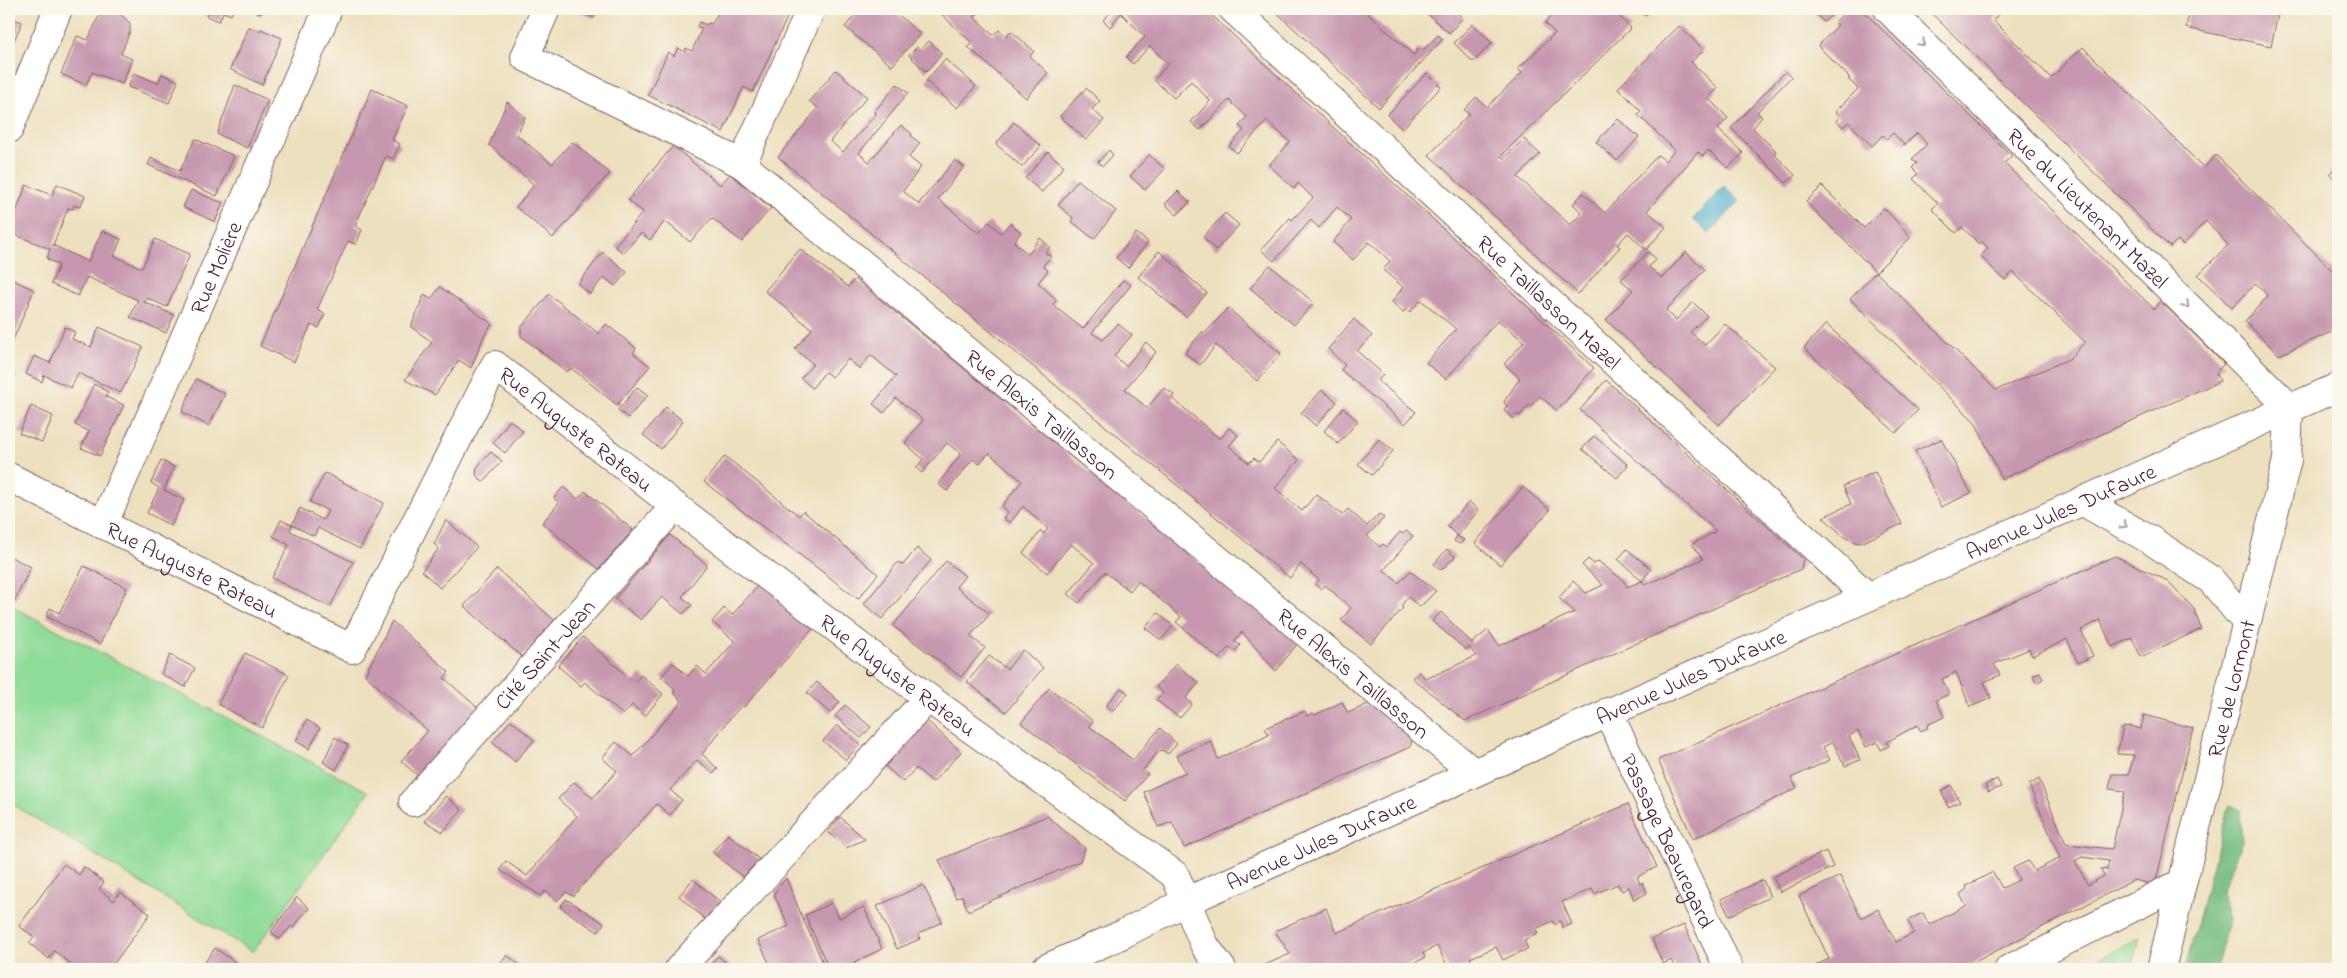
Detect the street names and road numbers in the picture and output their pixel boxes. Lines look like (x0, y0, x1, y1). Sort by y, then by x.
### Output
street label: Rue du Lieutenant Mazel (1998, 122, 2174, 298)
street label: Rue Molière (184, 217, 252, 320)
street label: Rue Taillasson Mazel (1468, 229, 1626, 379)
street label: Rue Alexis Taillasson (957, 343, 1124, 489)
street label: Rue Auguste Rateau (490, 360, 658, 502)
street label: Avenue Jules Dufaure (1962, 457, 2162, 570)
street label: Rue Auguste Rateau (100, 515, 282, 628)
street label: Cité Saint-Jean (489, 593, 604, 718)
street label: Rue Alexis Taillasson (1268, 602, 1435, 748)
street label: Rue Auguste Rateau (811, 608, 981, 746)
street label: Rue de Lormont (2201, 616, 2266, 761)
street label: Avenue Jules Dufaure (1592, 622, 1792, 735)
street label: Passage Beauregard (1611, 749, 1721, 934)
street label: Avenue Jules Dufaure (1222, 788, 1422, 900)

